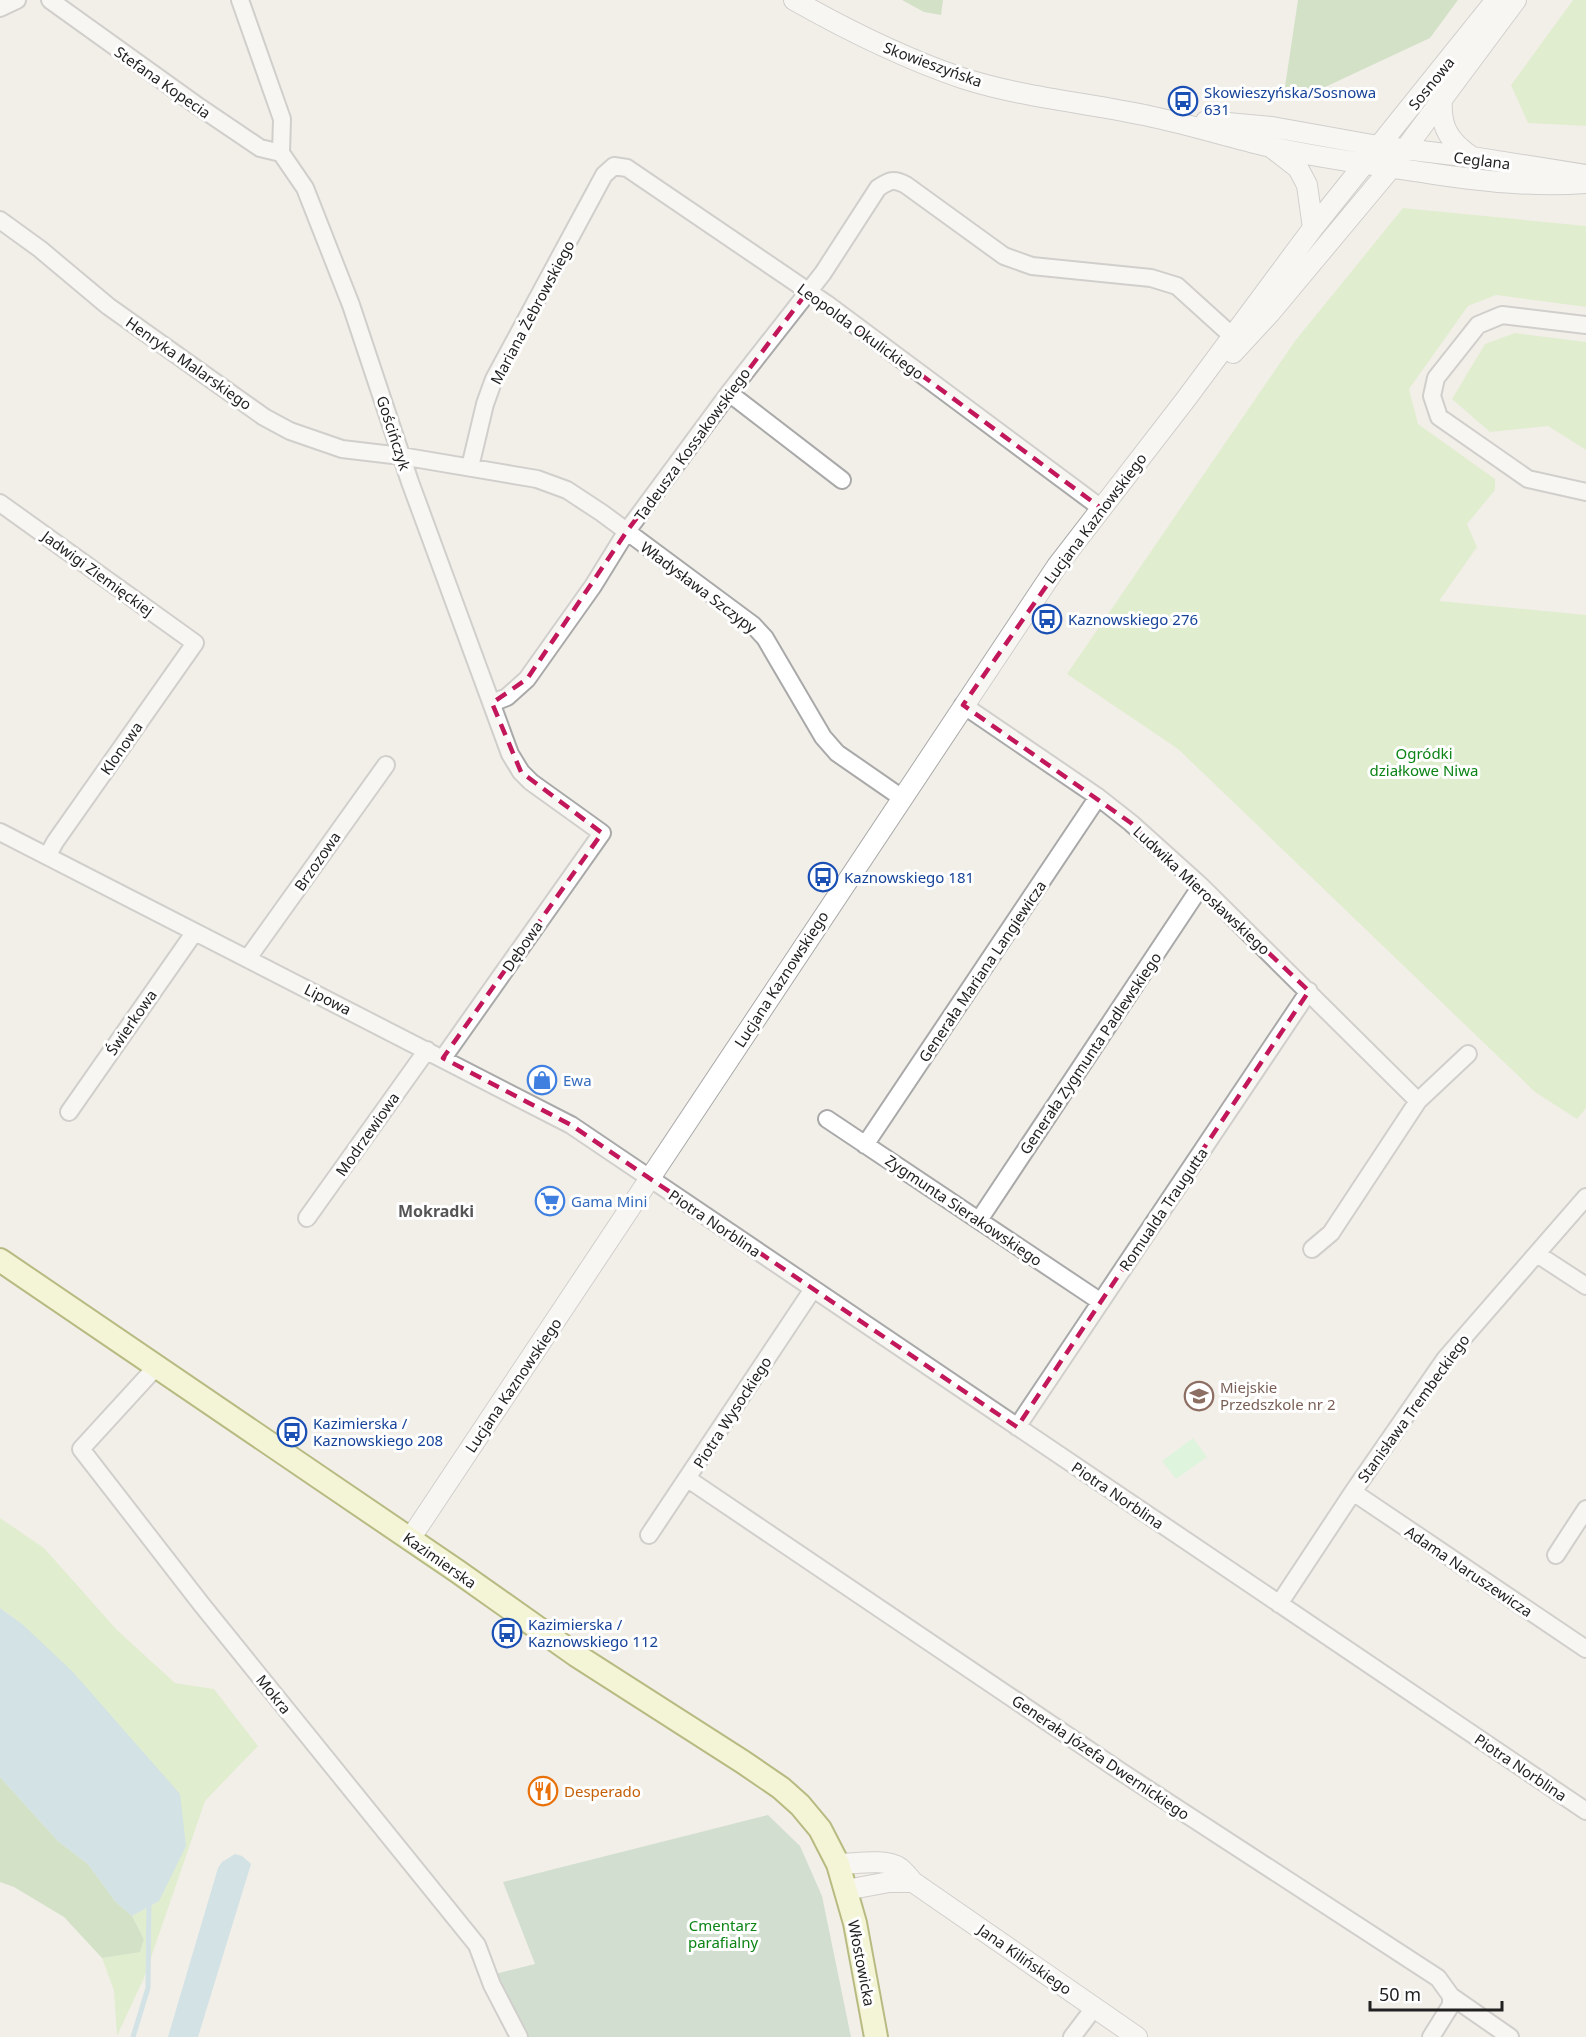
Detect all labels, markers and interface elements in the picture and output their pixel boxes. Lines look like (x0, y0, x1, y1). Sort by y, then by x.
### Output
street label: Skowieszyńska (881, 37, 985, 91)
street label: Stefana Kopecia (111, 41, 215, 123)
street label: Sosnowa (1403, 52, 1459, 114)
place label: Skowieszyńska/Sosnowa 631 (1204, 82, 1376, 119)
bus stop icon: Skowieszyńska/Sosnowa 631 (1167, 85, 1199, 117)
street label: Ceglana (1452, 147, 1512, 173)
street label: Mariana Żebrowskiego (485, 236, 579, 388)
street label: Leopolda Okulickiego (794, 278, 928, 384)
street label: Henryka Malarskiego (122, 312, 256, 414)
street label: Tadeusza Kossakowskiego (630, 363, 754, 525)
street label: Gościńczyk (373, 393, 415, 473)
street label: Lucjana Kaznowskiego (1039, 449, 1151, 587)
street label: Jadwigi Ziemięckiej (37, 525, 158, 620)
street label: Władysława Szczypy (637, 537, 761, 637)
bus stop icon: Kaznowskiego 276 (1031, 603, 1063, 635)
place label: Kaznowskiego 276 (1068, 609, 1198, 629)
street label: Klonowa (95, 717, 147, 779)
park label: Ogródki działkowe Niwa (1370, 743, 1478, 780)
street label: Ludwika Mierosławskiego (1129, 821, 1275, 959)
street label: Brzozowa (289, 827, 345, 895)
bus stop icon: Kaznowskiego 181 (807, 861, 839, 893)
place label: Kaznowskiego 181 (844, 867, 974, 887)
street label: Generała Mariana Langiewicza (914, 876, 1050, 1066)
street label: Lucjana Kaznowskiego (729, 907, 833, 1051)
street label: Dębowa (497, 917, 547, 975)
street label: Generała Zygmunta Padlewskiego (1015, 948, 1165, 1158)
street label: Lipowa (301, 979, 355, 1019)
street label: Świerkowa (101, 985, 161, 1059)
shop icon: Ewa (526, 1064, 558, 1096)
place label: Ewa (563, 1070, 592, 1090)
street label: Modrzewiowa (331, 1088, 403, 1180)
street label: Romualda Traugutta (1114, 1144, 1212, 1274)
street label: Zygmunta Sierakowskiego (882, 1150, 1046, 1270)
supermarket icon: Gama Mini (534, 1185, 566, 1217)
street label: Piotra Norblina (665, 1185, 765, 1261)
place label: Gama Mini (571, 1191, 647, 1211)
district label: Mokradki (398, 1200, 474, 1222)
street label: Lucjana Kaznowskiego (460, 1314, 566, 1456)
street label: Stanisława Trembeckiego (1353, 1330, 1473, 1486)
street label: Piotra Wysockiego (688, 1352, 776, 1472)
place label: Miejskie Przedszkole nr 2 (1220, 1377, 1336, 1414)
school or university icon: Miejskie Przedszkole nr 2 (1183, 1380, 1215, 1412)
place label: Kazimierska / Kaznowskiego 208 (313, 1413, 443, 1450)
bus stop icon: Kazimierska / Kaznowskiego 208 (276, 1416, 308, 1448)
street label: Piotra Norblina (1068, 1457, 1168, 1533)
street label: Adama Naruszewicza (1401, 1521, 1537, 1621)
street label: Kazimierska (400, 1527, 480, 1593)
place label: Kazimierska / Kaznowskiego 112 (528, 1614, 658, 1651)
bus stop icon: Kazimierska / Kaznowskiego 112 (491, 1617, 523, 1649)
street label: Mokra (252, 1670, 296, 1718)
street label: Generała Józefa Dwernickiego (1008, 1690, 1194, 1824)
street label: Piotra Norblina (1471, 1729, 1571, 1805)
restaurant icon: Desperado (527, 1775, 559, 1807)
place label: Desperado (564, 1781, 641, 1801)
park label: Cmentarz parafialny (688, 1915, 758, 1952)
street label: Włostowicka (844, 1918, 880, 2008)
street label: Jana Kilińskiego (973, 1918, 1076, 1999)
scale bar (1370, 1974, 1502, 2012)
text: 50 m (1379, 1982, 1421, 2006)

